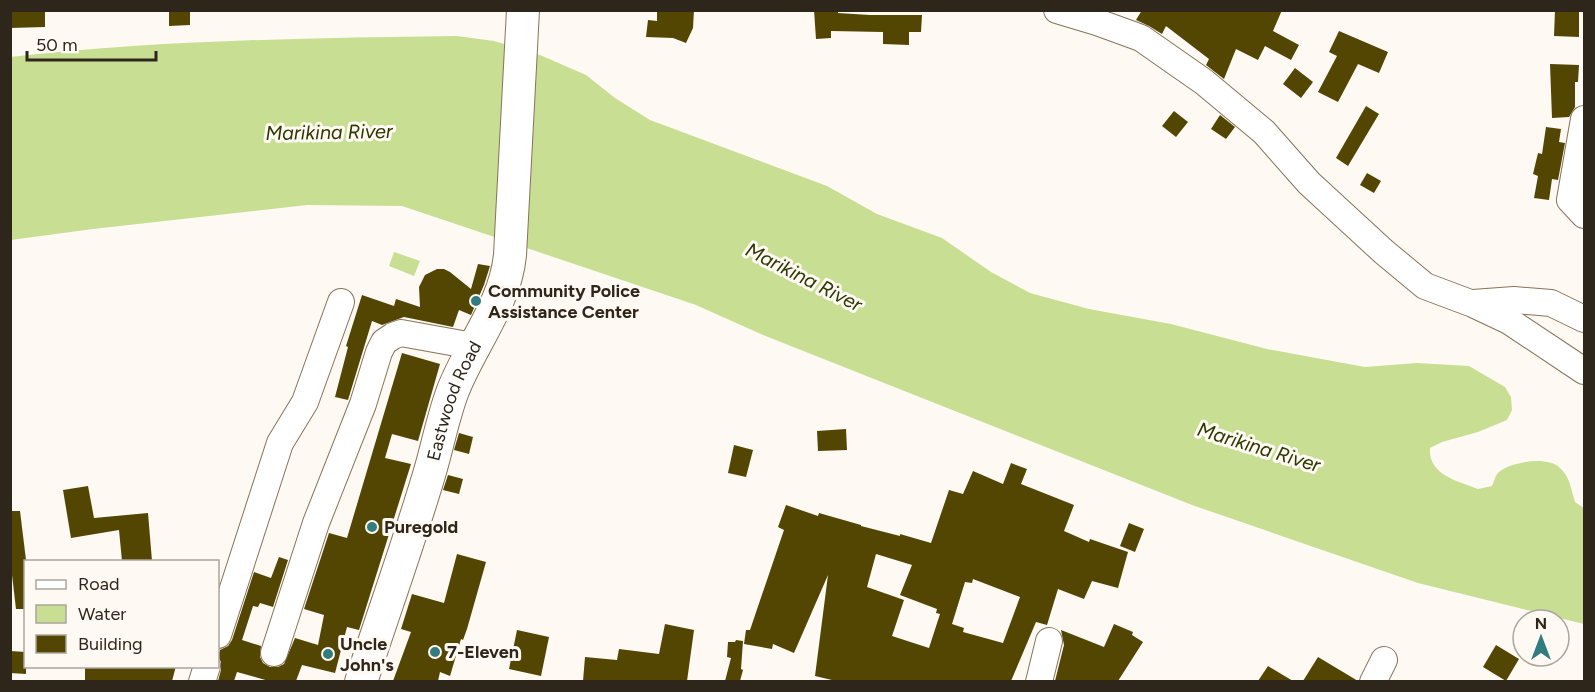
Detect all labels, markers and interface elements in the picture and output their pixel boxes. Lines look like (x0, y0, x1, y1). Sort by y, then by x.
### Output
scale bar (27, 24, 156, 62)
text: 50 m (36, 34, 78, 56)
water label: Marikina River (265, 119, 394, 145)
water label: Marikina River (742, 237, 867, 317)
place label: Community Police Assistance Center (488, 280, 640, 323)
marker: Community Police Assistance Center (469, 294, 483, 308)
street label: Eastwood Road (422, 337, 486, 463)
water label: Marikina River (1195, 417, 1325, 477)
place label: Puregold (384, 516, 458, 538)
marker: Puregold (365, 520, 379, 534)
legend (24, 560, 219, 668)
text: Road (78, 573, 119, 595)
text: Water (78, 603, 126, 625)
north arrow (1511, 608, 1571, 668)
text: N (1535, 614, 1547, 633)
text: Building (78, 633, 143, 655)
place label: Uncle John's (340, 633, 394, 676)
place label: 7-Eleven (447, 641, 519, 663)
marker: 7-Eleven (428, 645, 442, 659)
marker: Uncle John's (321, 647, 335, 661)

